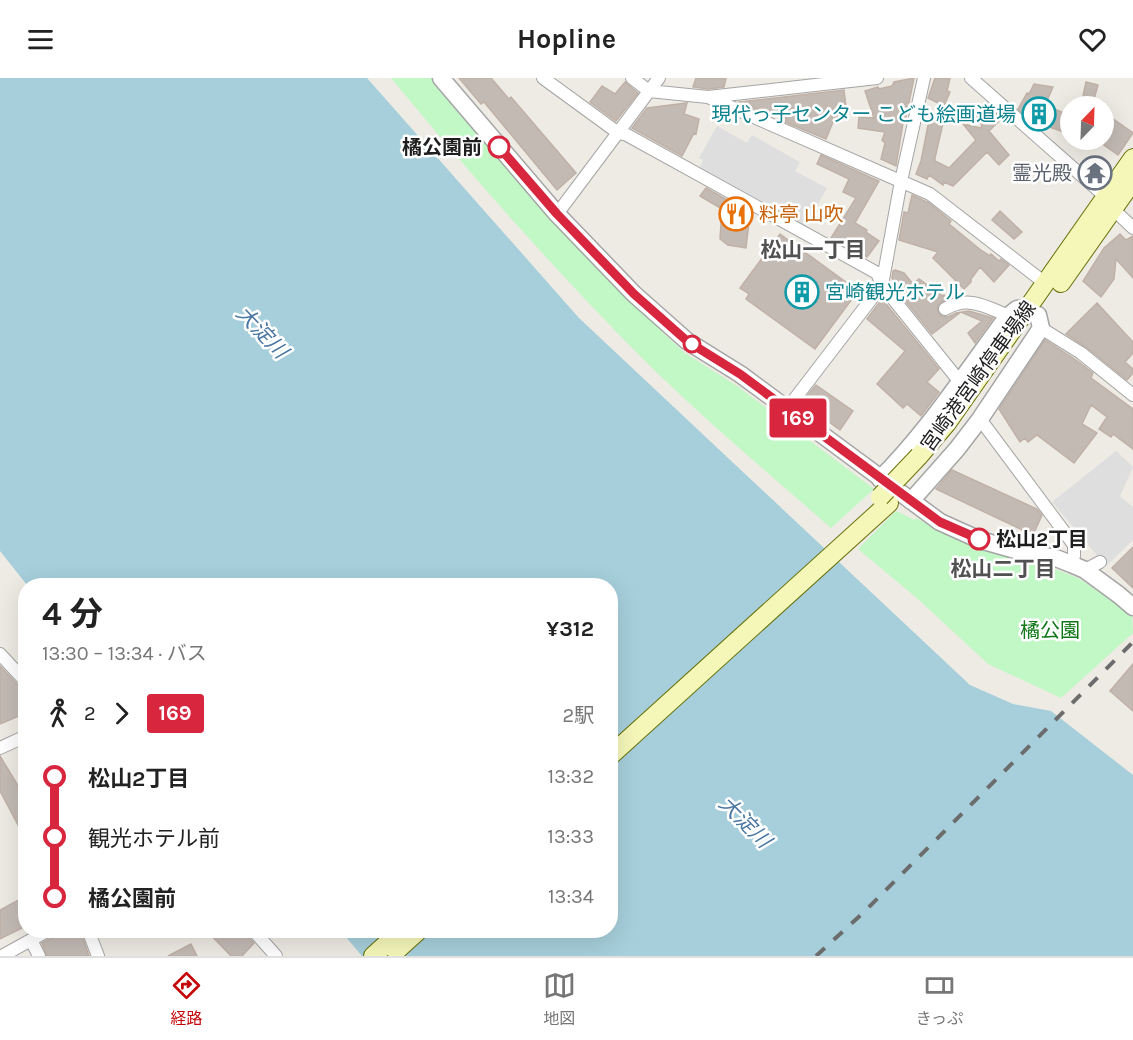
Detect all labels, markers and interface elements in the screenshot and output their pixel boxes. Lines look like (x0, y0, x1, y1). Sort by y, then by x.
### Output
icon: menu (24, 23, 57, 56)
text: Hopline (517, 23, 616, 55)
icon: heart (1076, 23, 1109, 56)
building icon: 現代っ子センター こども絵画道場 (1021, 96, 1057, 132)
north arrow (1060, 96, 1114, 150)
map controls (1060, 96, 1114, 150)
place label: 現代っ子センター こども絵画道場 (711, 103, 1016, 126)
place label: 橘公園前 (402, 136, 482, 159)
marker: 橘公園前 (488, 136, 510, 158)
temple icon: 霊光殿 (1077, 155, 1113, 191)
place label: 霊光殿 (1012, 162, 1072, 185)
restaurant icon: 料亭 山吹 (718, 196, 754, 232)
place label: 料亭 山吹 (759, 203, 844, 226)
district label: 松山一丁目 (761, 238, 866, 262)
building icon: 宮崎観光ホテル (784, 274, 820, 310)
place label: 宮崎観光ホテル (825, 281, 965, 304)
street label: 宮崎港宮崎停車場線 (916, 297, 1041, 456)
water label: 大淀川 (231, 301, 294, 364)
unlabelled marker (683, 335, 701, 353)
line badge: 169 (764, 398, 832, 438)
text: 169 (781, 406, 815, 430)
marker: 松山2丁目 (968, 528, 990, 550)
place label: 松山2丁目 (996, 528, 1088, 551)
district label: 松山二丁目 (951, 557, 1056, 581)
text: 4 分 (42, 595, 103, 633)
text: ¥312 (546, 616, 594, 642)
park label: 橘公園 (1020, 619, 1080, 642)
text: 13:30 – 13:34 · バス (42, 642, 207, 665)
icon: walk (42, 697, 75, 730)
icon: forward (105, 697, 138, 730)
text: 169 (159, 701, 192, 725)
text: 2 (84, 702, 96, 725)
text: 2駅 (562, 704, 594, 727)
text: 13:32 (548, 765, 594, 788)
text: 松山2丁目 (88, 766, 189, 792)
water label: 大淀川 (714, 791, 777, 854)
text: 13:33 (547, 825, 594, 848)
text: 観光ホテル前 (88, 826, 220, 852)
text: 13:34 (548, 885, 594, 908)
text: 橘公園前 (88, 886, 176, 912)
tab: 経路 (170, 969, 203, 1029)
tab: 地図 (543, 969, 576, 1029)
tab: きっぷ (916, 969, 963, 1029)

